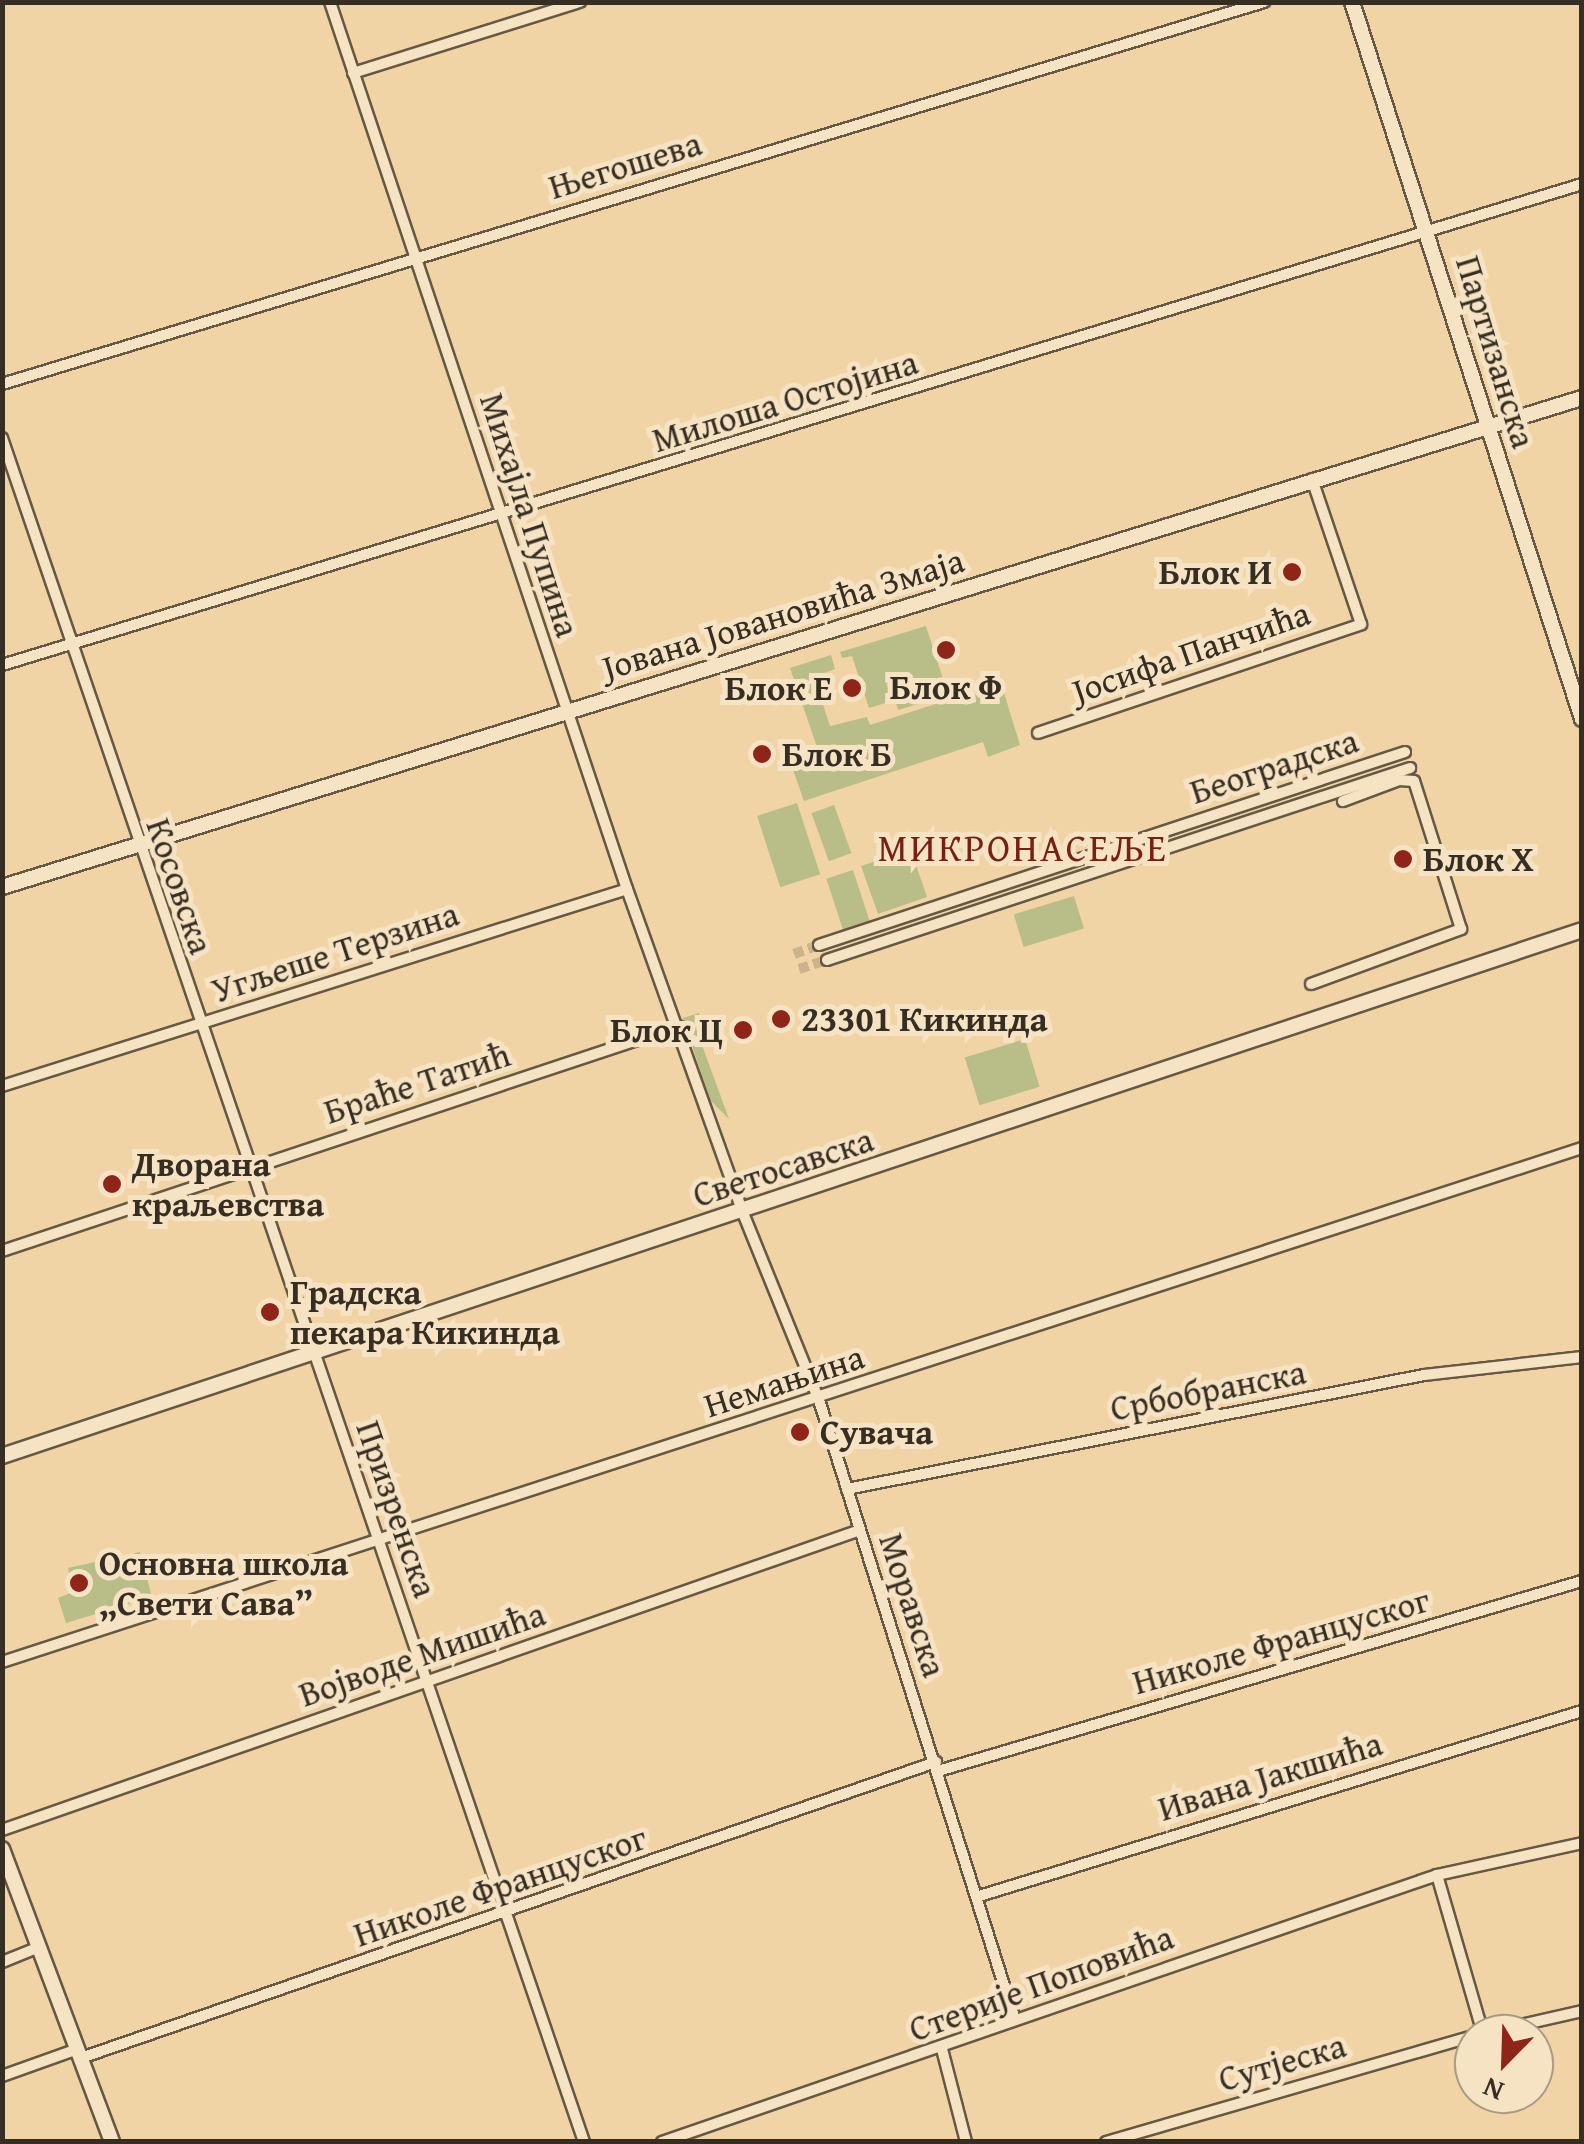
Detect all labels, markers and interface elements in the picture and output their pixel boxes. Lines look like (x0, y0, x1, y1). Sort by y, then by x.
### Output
street label: Његошева (544, 122, 706, 208)
street label: Партизанска (1447, 251, 1545, 453)
street label: Милоша Остојина (647, 341, 923, 461)
street label: Михајла Пупина (471, 388, 589, 642)
street label: Јована Јовановића Змаја (597, 539, 969, 689)
place label: Блок И (1159, 551, 1272, 593)
marker: Блок И (1281, 561, 1303, 583)
street label: Јосифа Панчића (1067, 592, 1315, 712)
marker: Блок Ф (935, 639, 957, 661)
place label: Блок Ф (890, 666, 1002, 708)
place label: Блок Е (725, 667, 832, 709)
marker: Блок Е (841, 677, 863, 699)
street label: Београдска (1185, 719, 1363, 813)
place label: Блок Б (782, 733, 892, 775)
marker: Блок Б (751, 743, 773, 765)
street label: Косовска (137, 813, 223, 959)
district label: МИКРОНАСЕЉЕ (878, 825, 1168, 871)
place label: Блок Х (1423, 838, 1534, 880)
marker: Блок Х (1392, 848, 1414, 870)
street label: Угљеше Терзина (206, 892, 464, 1012)
place label: 23301 Кикинда (801, 998, 1048, 1040)
marker: 23301 Кикинда (770, 1008, 792, 1030)
place label: Блок Ц (610, 1009, 723, 1051)
marker: Блок Ц (732, 1019, 754, 1041)
street label: Браће Татић (319, 1033, 515, 1133)
street label: Светосавска (688, 1118, 878, 1216)
place label: Дворана краљевства (132, 1143, 324, 1225)
marker: Дворана краљевства (101, 1173, 123, 1195)
place label: Градска пекара Кикинда (290, 1271, 560, 1353)
marker: Градска пекара Кикинда (259, 1301, 281, 1323)
street label: Немањина (699, 1335, 869, 1427)
street label: Србобранска (1107, 1350, 1309, 1430)
place label: Сувача (820, 1411, 933, 1453)
street label: Призренска (347, 1415, 447, 1603)
marker: Сувача (789, 1421, 811, 1443)
street label: Моравска (870, 1528, 956, 1682)
place label: Основна школа „Свети Сава” (99, 1542, 348, 1624)
marker: Основна школа „Свети Сава” (68, 1572, 90, 1594)
street label: Николе Француског (1128, 1579, 1434, 1703)
street label: Војводе Мишића (294, 1592, 550, 1716)
street label: Ивана Јакшића (1153, 1722, 1387, 1830)
street label: Николе Француског (348, 1816, 652, 1956)
street label: Стерије Поповића (903, 1916, 1179, 2050)
north arrow (1454, 2014, 1554, 2114)
street label: Сутјеска (1214, 2024, 1350, 2100)
text: N (1476, 2068, 1509, 2113)

